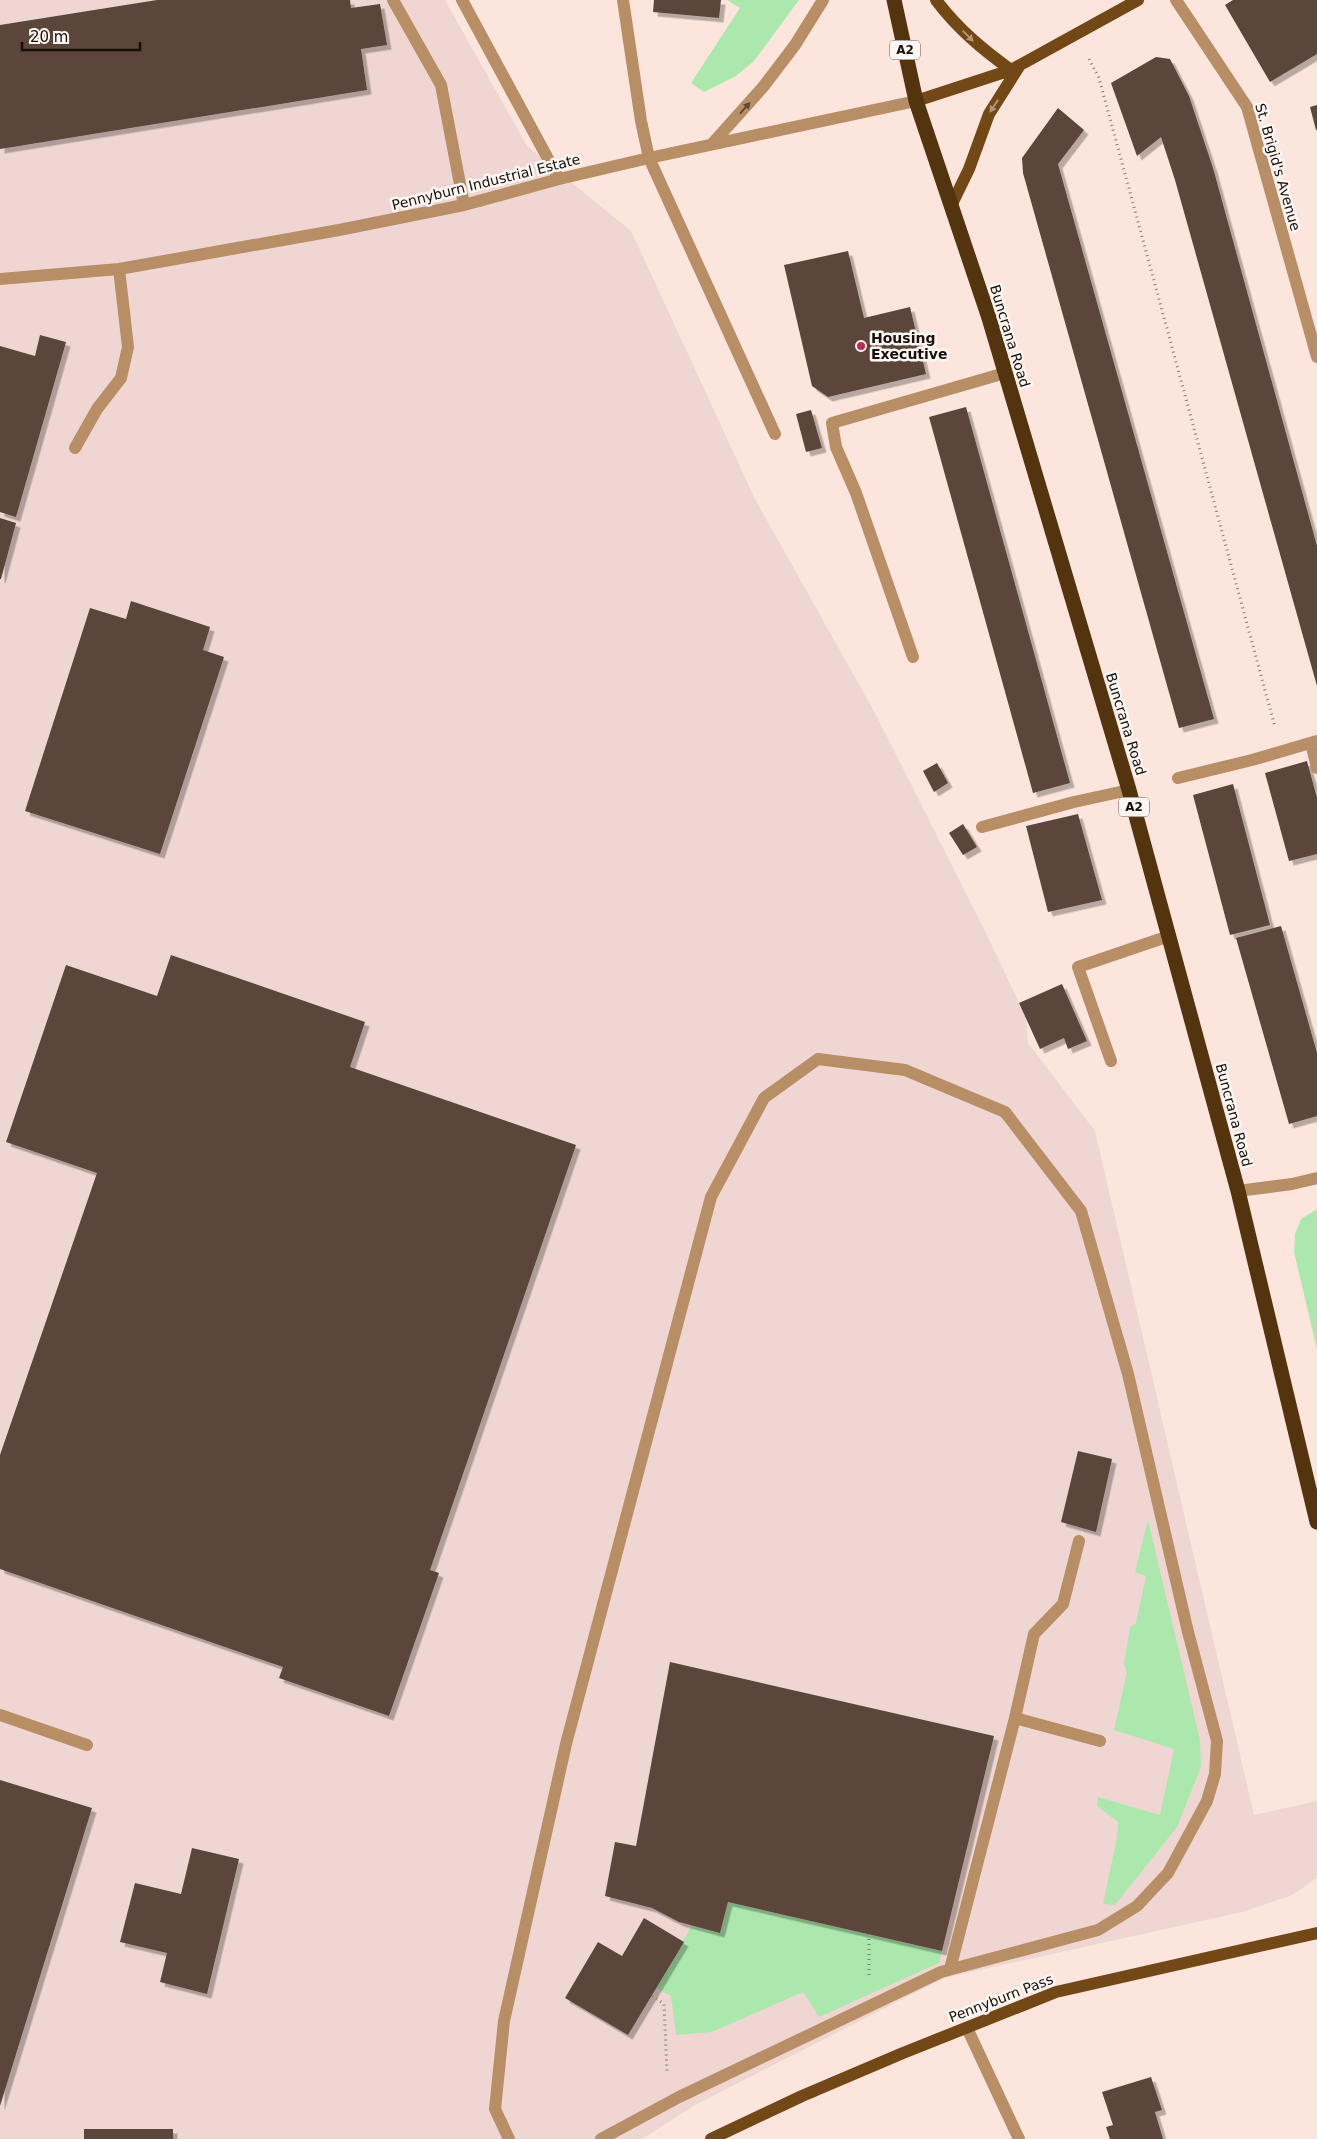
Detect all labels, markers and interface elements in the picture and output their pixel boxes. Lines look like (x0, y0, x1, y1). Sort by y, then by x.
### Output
scale bar (22, 20, 140, 52)
text: 20 m (30, 28, 68, 46)
one-way arrow (962, 30, 974, 42)
road number: A2 (890, 40, 920, 60)
one-way arrow (989, 99, 999, 112)
one-way arrow (739, 101, 750, 114)
street label: St. Brigid's Avenue (1252, 101, 1304, 233)
street label: Pennyburn Industrial Estate (390, 151, 582, 213)
street label: Buncrana Road (987, 283, 1033, 389)
place label: Housing Executive (871, 330, 947, 362)
marker: Housing Executive (855, 340, 867, 352)
street label: Buncrana Road (1103, 671, 1149, 777)
road number: A2 (1119, 798, 1149, 816)
street label: Buncrana Road (1213, 1062, 1255, 1168)
street label: Pennyburn Pass (947, 1971, 1055, 2025)

